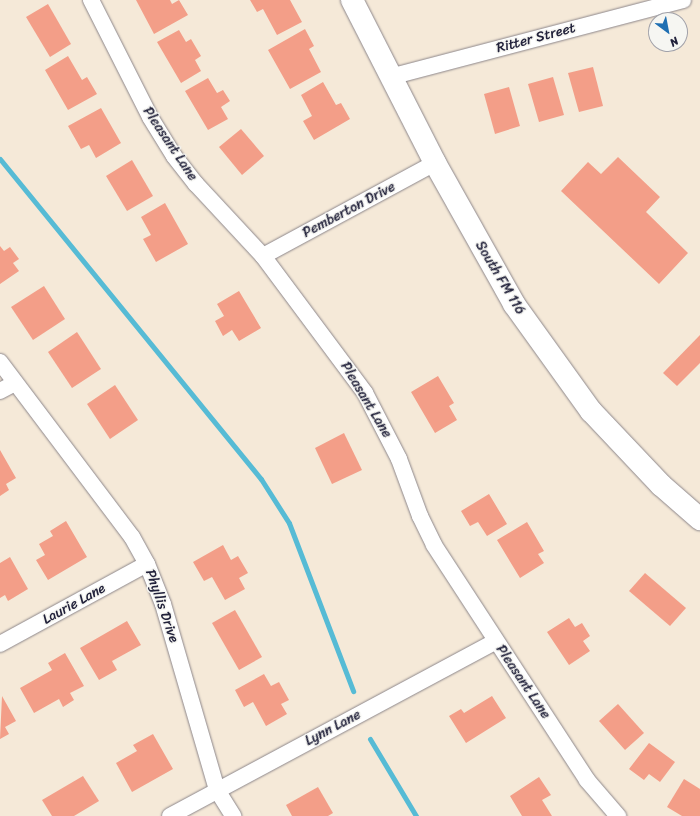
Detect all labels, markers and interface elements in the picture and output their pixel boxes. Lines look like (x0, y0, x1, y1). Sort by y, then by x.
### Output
north arrow (648, 12, 688, 52)
street label: Ritter Street (495, 19, 577, 57)
text: N (666, 32, 682, 52)
street label: Pleasant Lane (139, 104, 201, 184)
street label: Pemberton Drive (300, 178, 398, 242)
street label: South FM 116 (471, 238, 529, 318)
street label: Pleasant Lane (337, 359, 395, 441)
street label: Phyllis Drive (142, 567, 182, 645)
street label: Laurie Lane (39, 580, 109, 628)
street label: Pleasant Lane (492, 642, 554, 722)
street label: Lynn Lane (302, 706, 364, 750)

